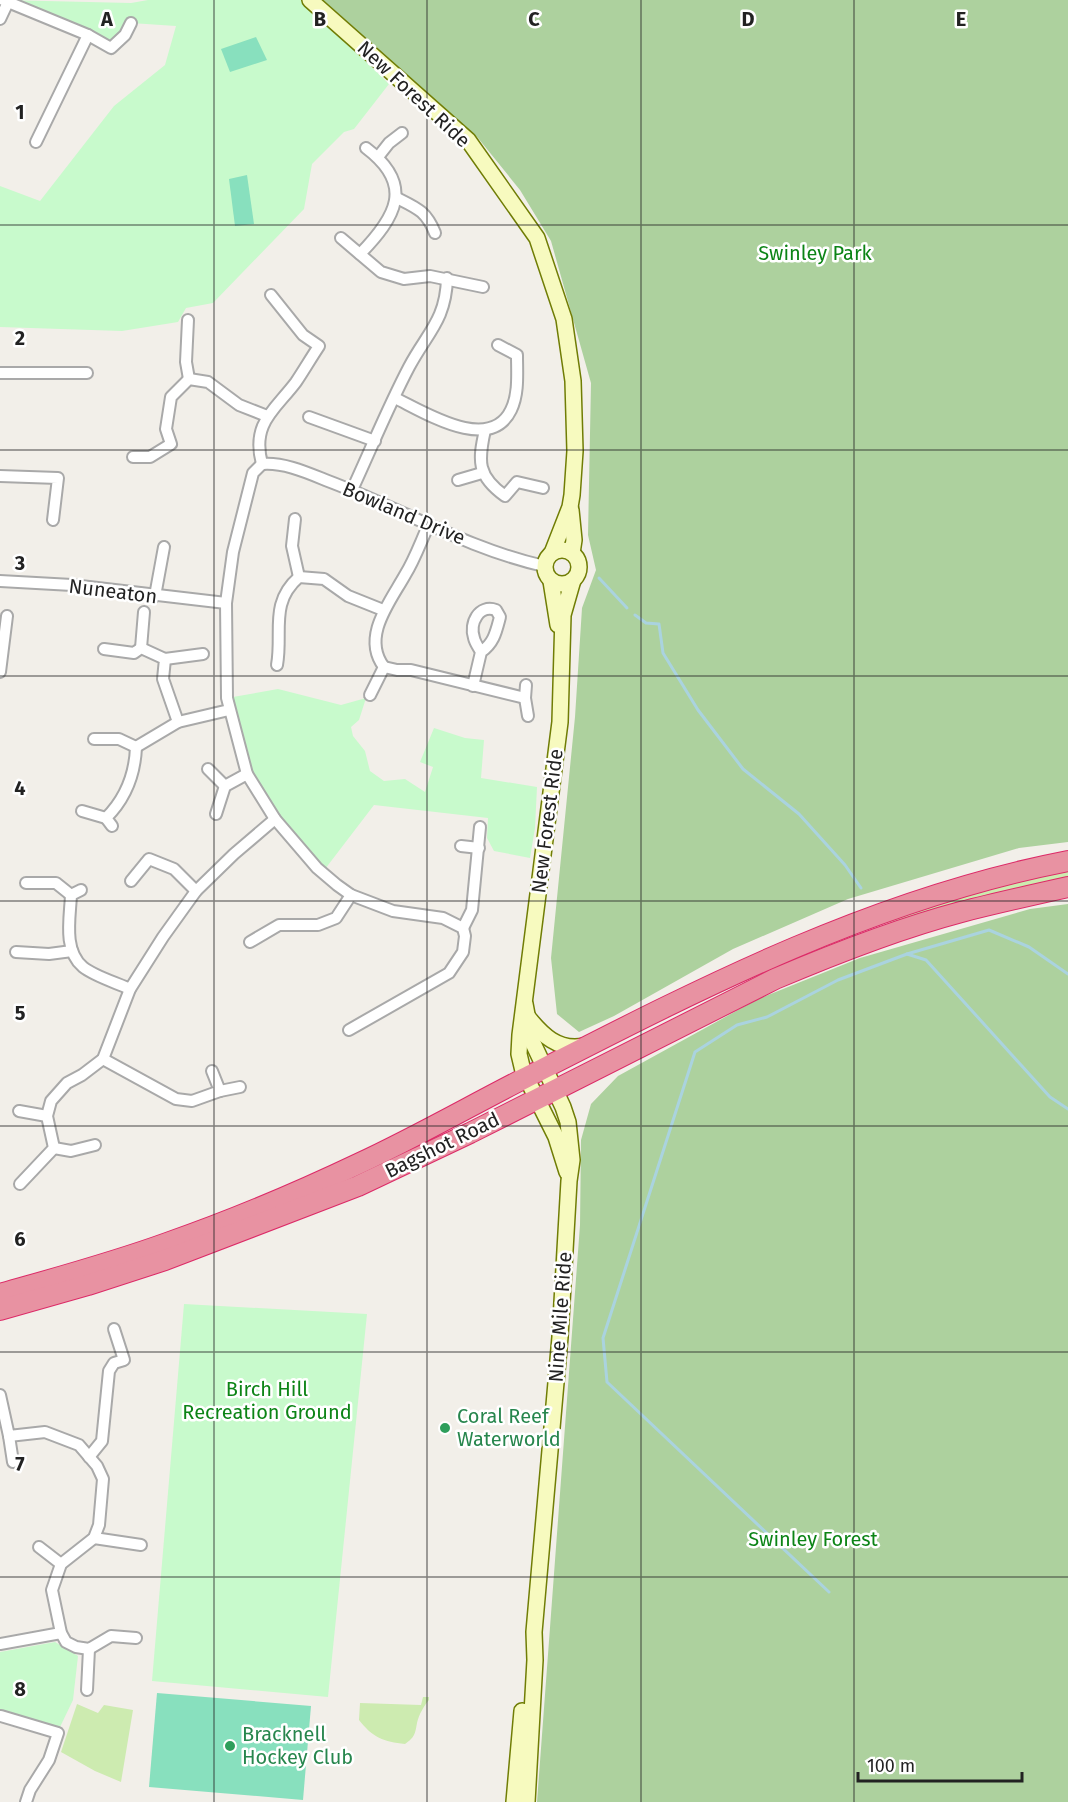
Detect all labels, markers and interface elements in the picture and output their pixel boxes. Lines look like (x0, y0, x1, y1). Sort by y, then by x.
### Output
text: A (100, 7, 114, 31)
text: B (314, 7, 326, 31)
text: C (528, 7, 540, 31)
text: D (741, 7, 755, 31)
text: E (956, 7, 966, 31)
street label: New Forest Ride (353, 36, 475, 152)
text: 1 (15, 100, 25, 124)
park label: Swinley Park (758, 241, 873, 265)
text: 2 (15, 326, 25, 350)
street label: Bowland Drive (339, 476, 469, 550)
text: 3 (14, 551, 25, 575)
street label: Nuneaton (67, 574, 159, 608)
street label: New Forest Ride (526, 747, 568, 895)
text: 4 (14, 776, 26, 800)
text: 5 (15, 1001, 26, 1025)
street label: Bagshot Road (381, 1107, 503, 1183)
text: 6 (14, 1227, 26, 1251)
street label: Nine Mile Ride (543, 1251, 577, 1383)
park label: Birch Hill Recreation Ground (182, 1377, 352, 1424)
place label: Coral Reef Waterworld (457, 1404, 561, 1451)
marker: Coral Reef Waterworld (438, 1421, 452, 1435)
text: 7 (15, 1452, 25, 1476)
park label: Swinley Forest (748, 1527, 879, 1551)
text: 8 (14, 1677, 26, 1701)
place label: Bracknell Hockey Club (242, 1722, 353, 1769)
marker: Bracknell Hockey Club (223, 1739, 237, 1753)
scale bar (858, 1745, 1022, 1783)
text: 100 m (867, 1755, 915, 1777)

